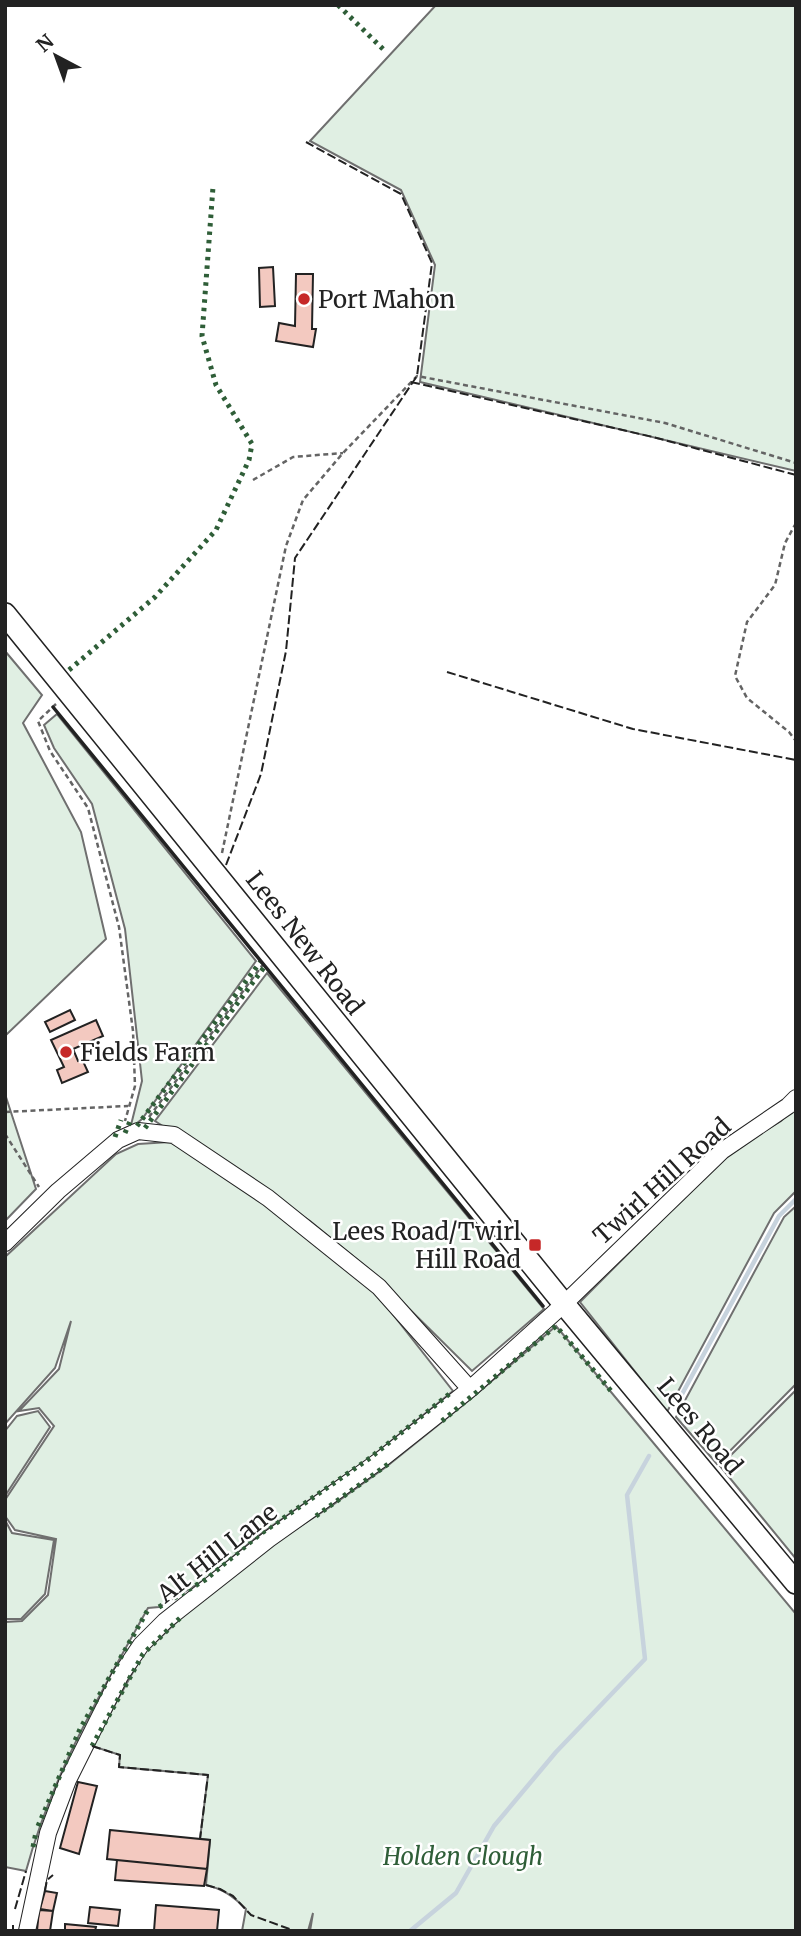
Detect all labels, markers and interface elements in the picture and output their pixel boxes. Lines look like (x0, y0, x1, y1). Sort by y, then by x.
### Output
north arrow (21, 21, 91, 91)
text: N (31, 29, 58, 57)
place label: Port Mahon (318, 284, 455, 315)
marker: Port Mahon (296, 291, 312, 307)
street label: Lees New Road (239, 865, 371, 1021)
place label: Fields Farm (80, 1037, 215, 1068)
marker: Fields Farm (58, 1044, 74, 1060)
street label: Twirl Hill Road (587, 1111, 737, 1251)
place label: Lees Road/Twirl Hill Road (332, 1216, 521, 1275)
marker: Lees Road/Twirl Hill Road (527, 1237, 543, 1253)
street label: Lees Road (651, 1371, 749, 1481)
street label: Alt Hill Lane (150, 1497, 283, 1610)
park label: Holden Clough (382, 1841, 543, 1872)

